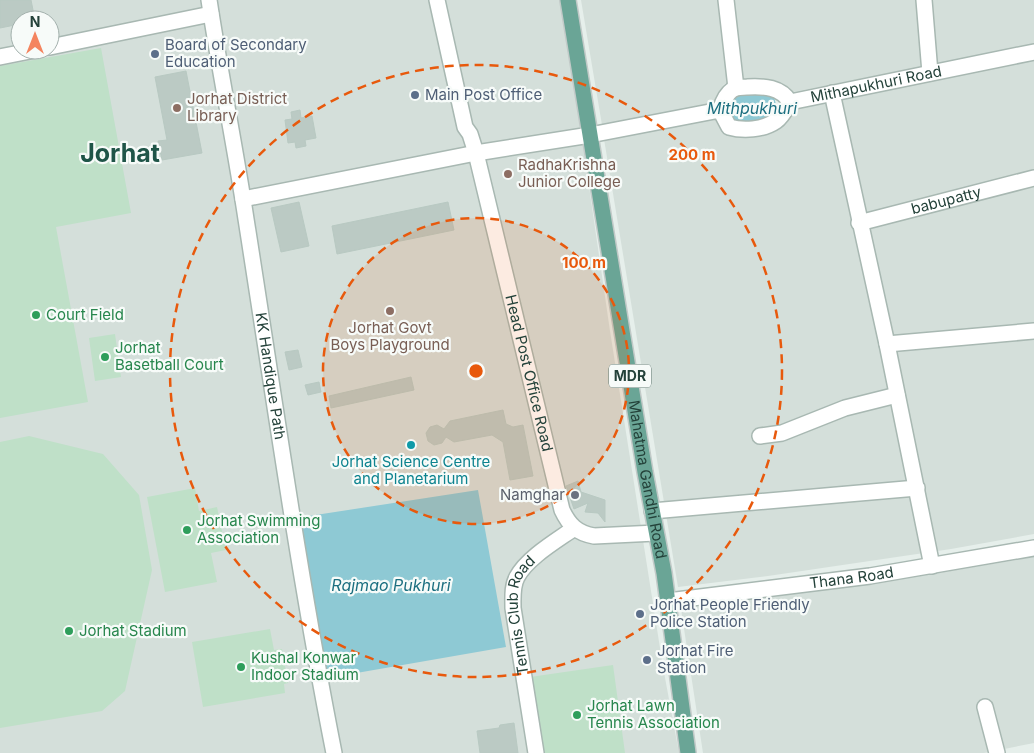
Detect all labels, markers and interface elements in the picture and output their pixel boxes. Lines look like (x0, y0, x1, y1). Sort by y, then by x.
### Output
north arrow (10, 10, 60, 60)
text: N (30, 13, 40, 30)
place label: Board of Secondary Education (165, 35, 307, 71)
marker: Board of Secondary Education (149, 48, 161, 60)
street label: Mithapukhuri Road (809, 61, 943, 107)
place label: Main Post Office (425, 85, 542, 104)
place label: Jorhat District Library (187, 89, 287, 125)
marker: Main Post Office (409, 89, 421, 101)
water label: Mithpukhuri (707, 98, 798, 118)
marker: Jorhat District Library (171, 102, 183, 114)
district label: Jorhat (80, 138, 160, 168)
text: 200 m (669, 145, 715, 164)
place label: RadhaKrishna Junior College (518, 155, 621, 191)
marker: RadhaKrishna Junior College (502, 168, 514, 180)
street label: babupatty (909, 182, 984, 218)
text: 100 m (562, 253, 606, 272)
street label: Head Post Office Road (501, 293, 558, 453)
place label: Court Field (46, 305, 124, 324)
marker: Jorhat Govt Boys Playground (384, 305, 396, 317)
marker: Court Field (30, 309, 42, 321)
street label: KK Handique Path (252, 311, 290, 441)
place label: Jorhat Govt Boys Playground (330, 318, 450, 354)
place label: Jorhat Basetball Court (115, 338, 224, 374)
marker: Jorhat Basetball Court (99, 351, 111, 363)
centre of rings (467, 362, 485, 380)
road number: MDR (609, 364, 651, 388)
street label: Mahatma Gandhi Road (624, 399, 671, 560)
marker: Jorhat Science Centre and Planetarium (405, 439, 417, 451)
place label: Jorhat Science Centre and Planetarium (332, 452, 490, 488)
place label: Namghar (500, 485, 565, 504)
marker: Namghar (569, 489, 581, 501)
place label: Jorhat Swimming Association (197, 511, 320, 547)
marker: Jorhat Swimming Association (181, 524, 193, 536)
street label: Tennis Club Road (503, 551, 539, 676)
street label: Thana Road (808, 562, 895, 592)
water label: Rajmao Pukhuri (331, 575, 452, 595)
place label: Jorhat People Friendly Police Station (650, 595, 810, 631)
marker: Jorhat People Friendly Police Station (634, 608, 646, 620)
place label: Jorhat Stadium (79, 621, 187, 640)
marker: Jorhat Stadium (63, 625, 75, 637)
place label: Jorhat Fire Station (657, 641, 734, 677)
place label: Kushal Konwar Indoor Stadium (251, 648, 359, 684)
marker: Jorhat Fire Station (641, 654, 653, 666)
marker: Kushal Konwar Indoor Stadium (235, 661, 247, 673)
place label: Jorhat Lawn Tennis Association (587, 696, 720, 732)
marker: Jorhat Lawn Tennis Association (571, 709, 583, 721)

